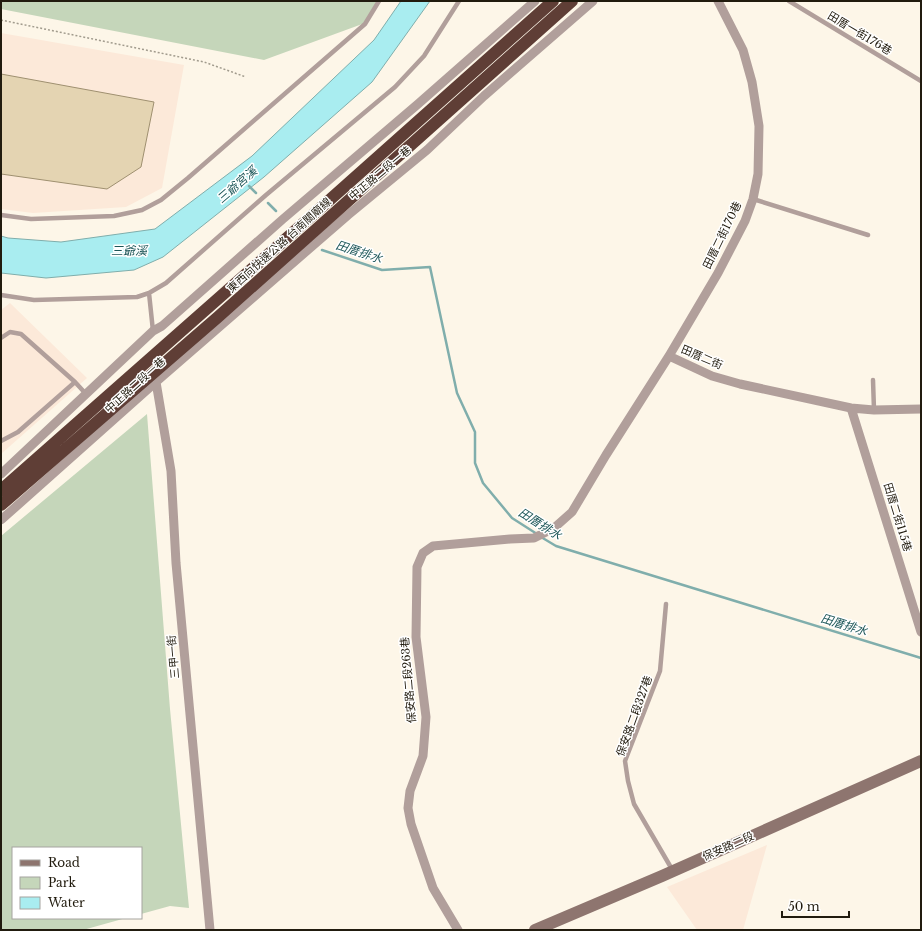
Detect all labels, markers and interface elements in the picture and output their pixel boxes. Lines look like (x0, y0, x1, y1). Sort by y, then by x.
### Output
street label: 田厝一街176巷 (825, 8, 895, 58)
street label: 中正路二段一巷 (346, 143, 414, 203)
water label: 三爺宮溪 (214, 162, 261, 206)
street label: 東西向快速公路 台南關廟線 (224, 195, 334, 295)
street label: 田厝二街170巷 (700, 199, 744, 271)
water label: 田厝排水 (334, 237, 385, 266)
water label: 三爺溪 (111, 243, 149, 258)
street label: 田厝二街 (679, 342, 725, 372)
street label: 中正路二段一巷 (102, 354, 168, 416)
street label: 田厝二街115巷 (881, 481, 915, 553)
water label: 田厝排水 (516, 504, 565, 543)
water label: 田厝排水 (819, 610, 870, 639)
street label: 三甲一街 (164, 634, 182, 680)
street label: 保安路二段263巷 (397, 636, 419, 724)
street label: 保安路二段327巷 (613, 674, 655, 758)
street label: 保安路二段 (700, 828, 756, 864)
legend (12, 847, 142, 919)
text: Road (48, 855, 80, 870)
text: Park (48, 875, 76, 890)
scale bar (782, 893, 849, 919)
text: Water (47, 895, 85, 910)
text: 50 m (788, 899, 820, 914)

